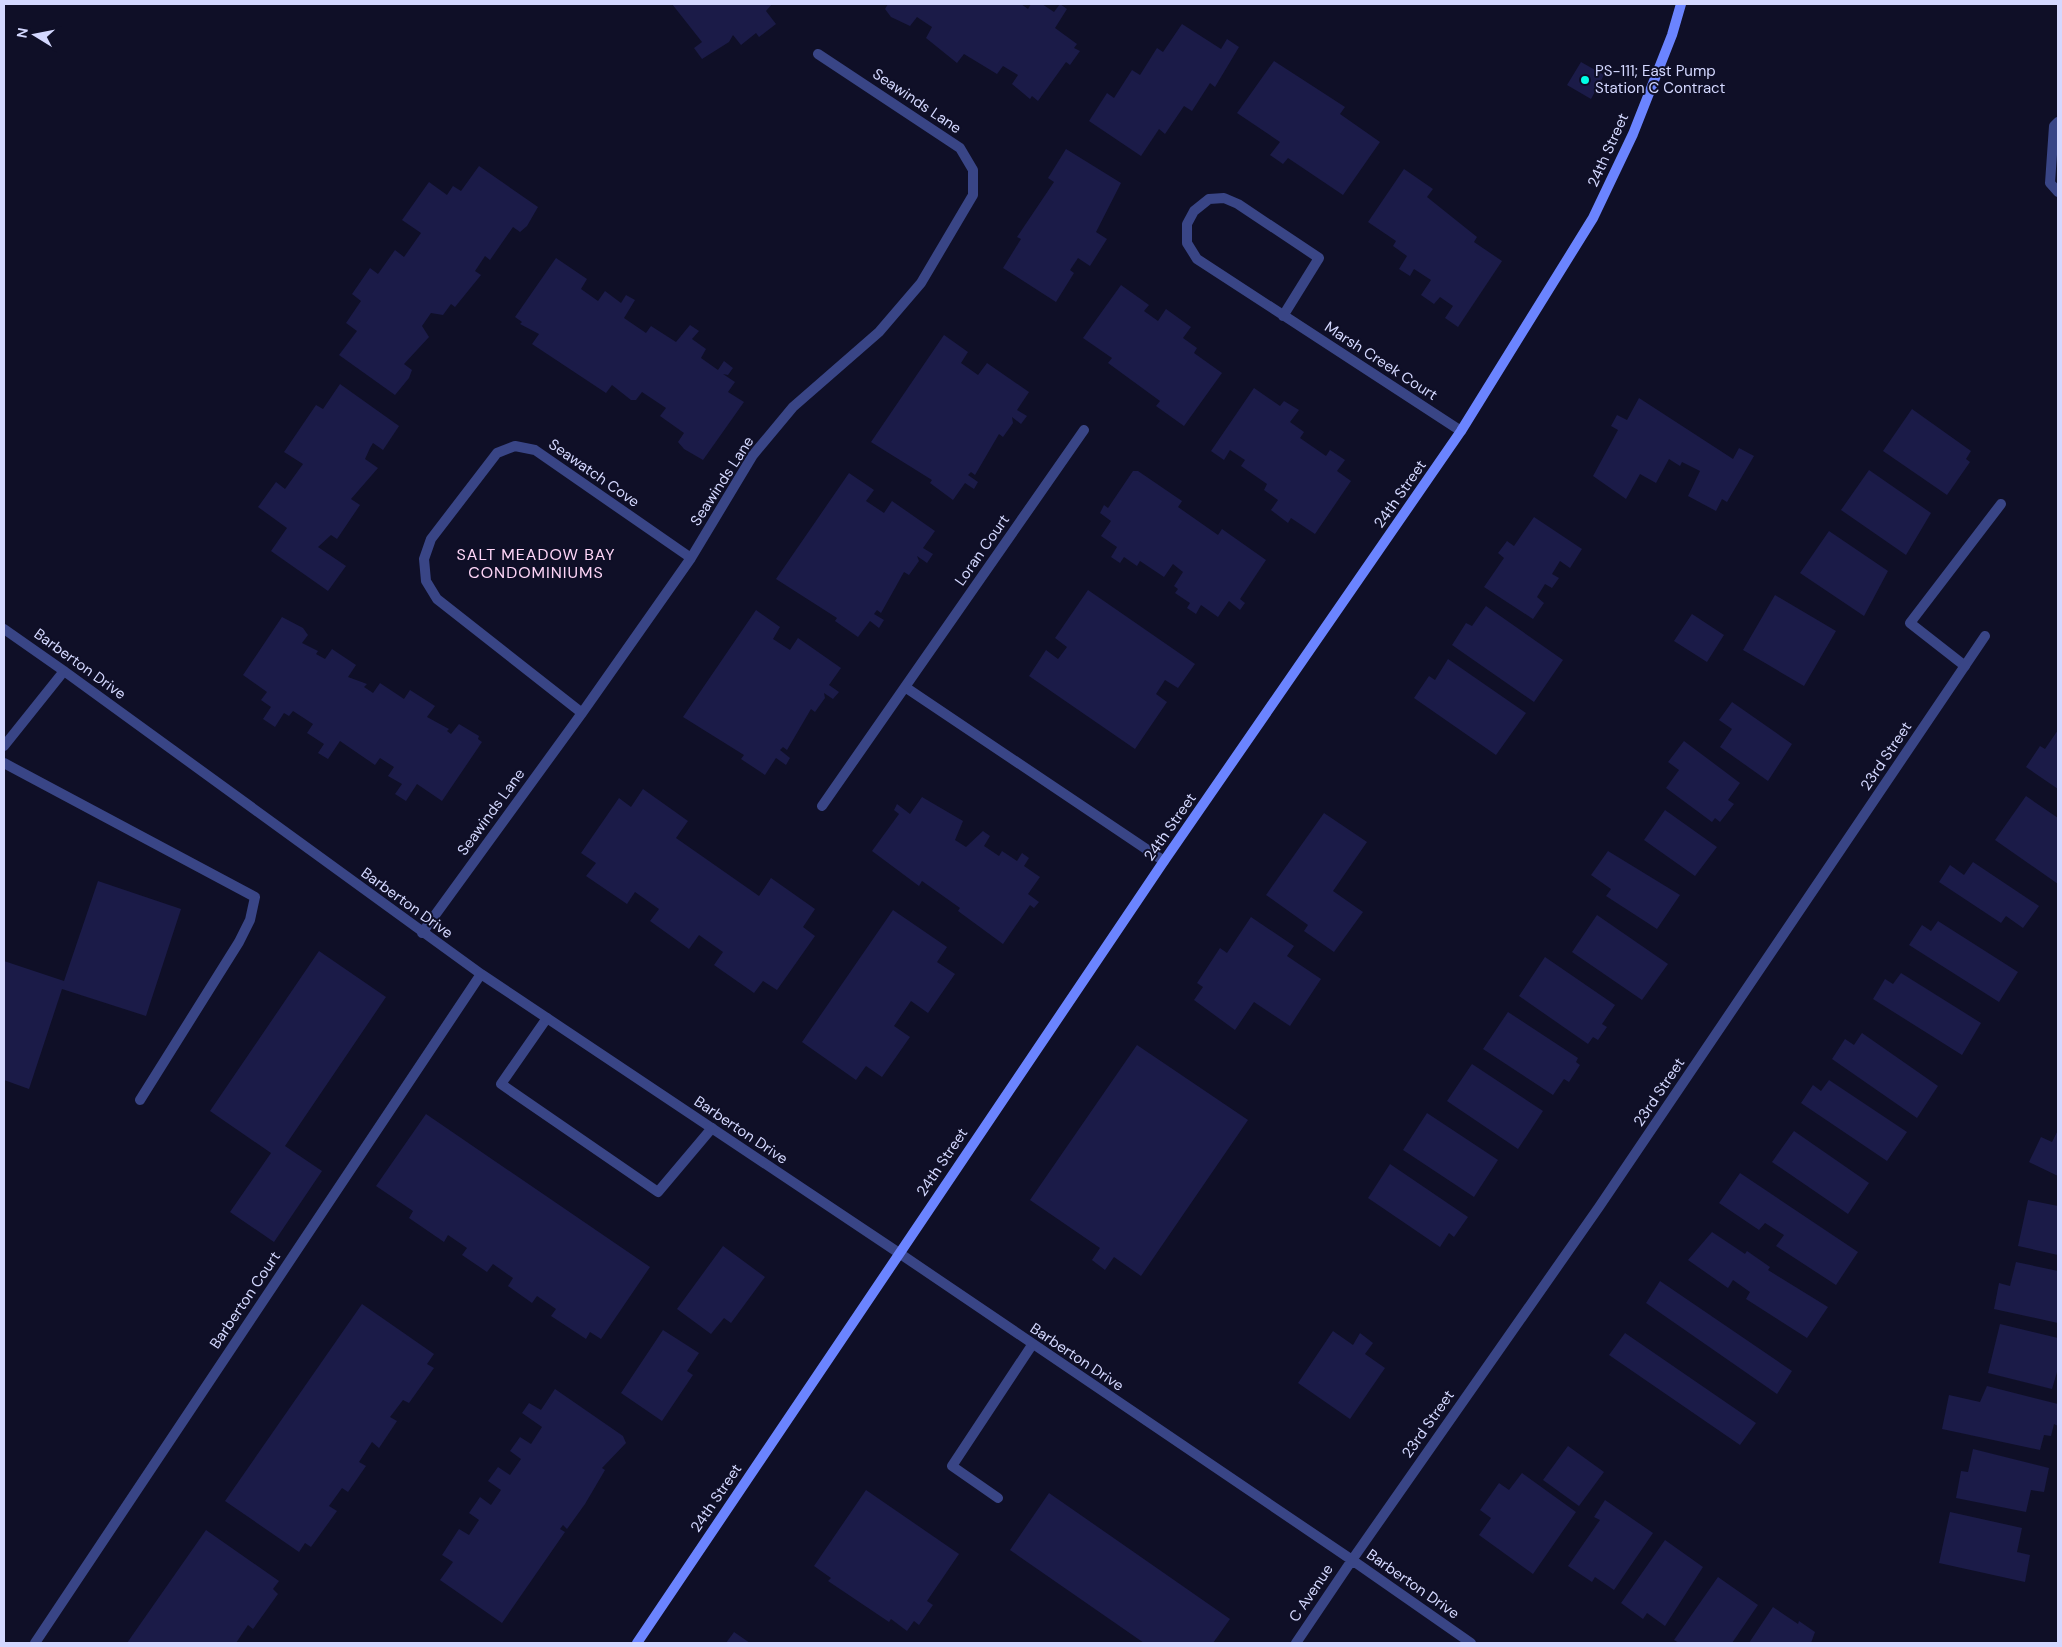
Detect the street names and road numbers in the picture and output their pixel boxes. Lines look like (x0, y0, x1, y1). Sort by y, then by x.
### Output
street label: Seawinds Lane (869, 64, 965, 138)
street label: 24th Street (1583, 110, 1633, 190)
street label: Marsh Creek Court (1321, 317, 1441, 405)
street label: Seawinds Lane (686, 432, 758, 530)
street label: Seawatch Cove (545, 434, 643, 512)
street label: 24th Street (1369, 456, 1431, 532)
street label: Loran Court (950, 510, 1014, 590)
street label: Barberton Drive (30, 624, 130, 704)
street label: 23rd Street (1856, 718, 1916, 794)
street label: Seawinds Lane (453, 764, 529, 860)
street label: 24th Street (1139, 789, 1201, 865)
street label: Barberton Drive (357, 863, 457, 943)
street label: 23rd Street (1629, 1054, 1689, 1130)
street label: Barberton Drive (690, 1091, 792, 1169)
street label: 24th Street (912, 1124, 972, 1200)
street label: Barberton Court (205, 1247, 285, 1352)
street label: Barberton Drive (1026, 1318, 1128, 1396)
street label: 23rd Street (1397, 1386, 1459, 1462)
street label: 24th Street (686, 1460, 746, 1536)
street label: Barberton Drive (1363, 1545, 1463, 1623)
street label: C Avenue (1284, 1560, 1338, 1626)

